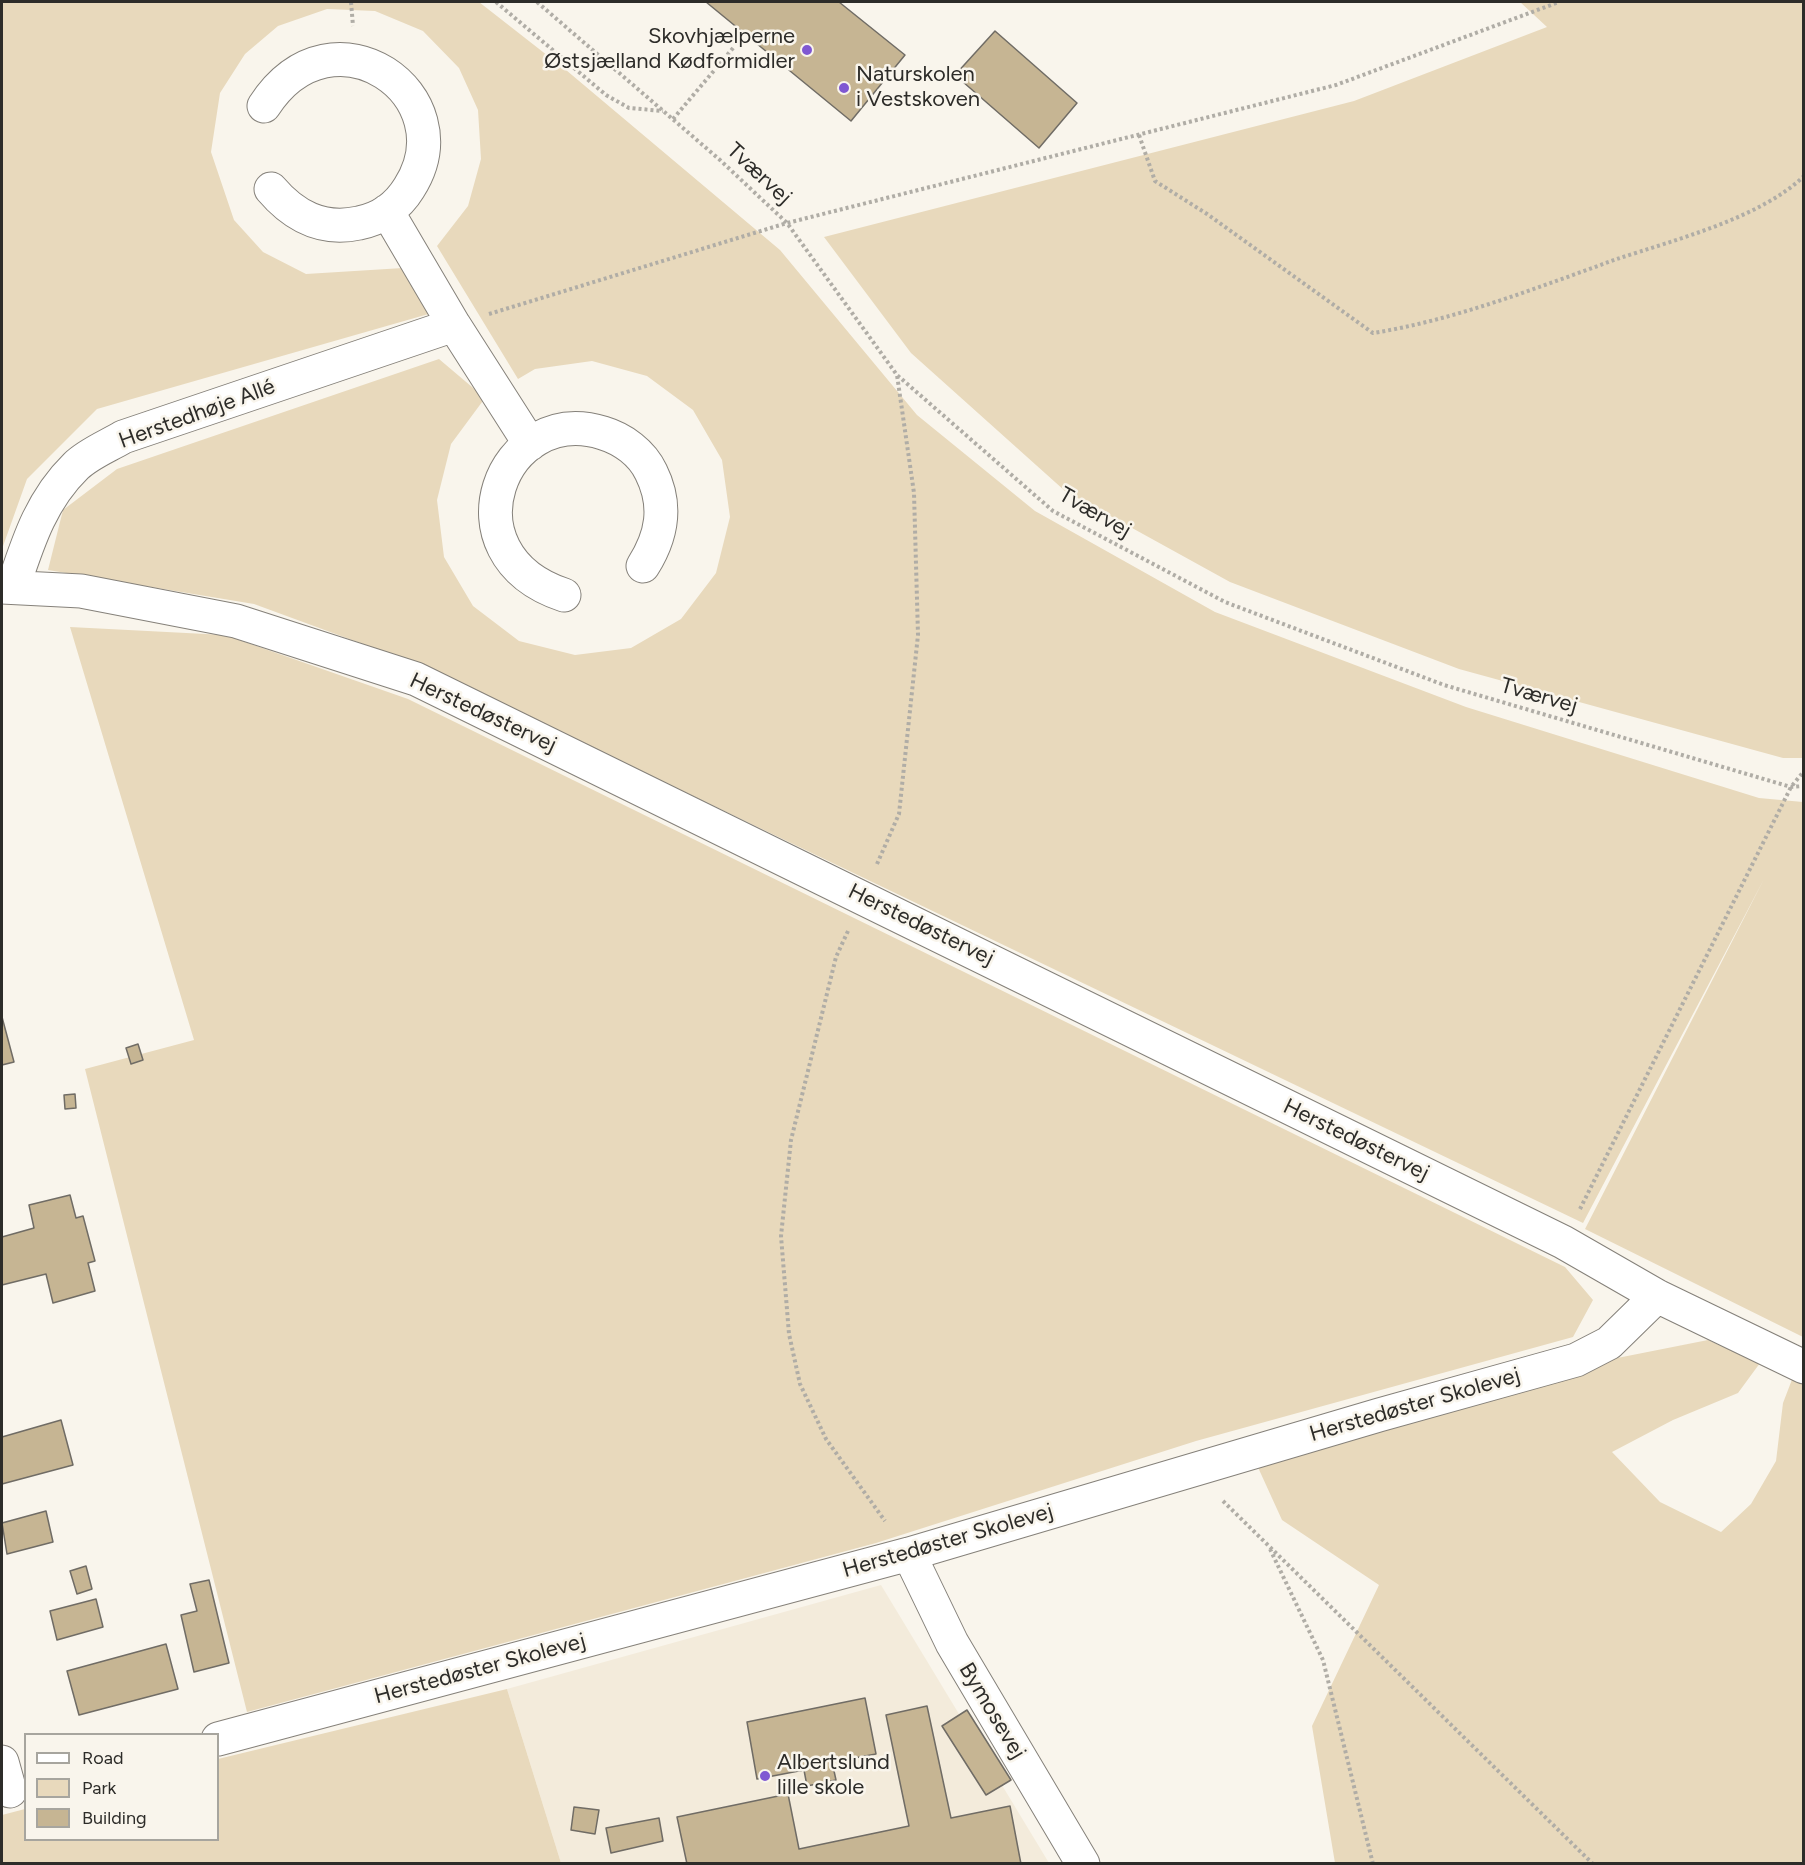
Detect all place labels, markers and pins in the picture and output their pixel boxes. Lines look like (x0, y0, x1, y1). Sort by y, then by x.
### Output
place label: Skovhjælperne Østsjælland Kødformidler (544, 24, 795, 76)
marker: Skovhjælperne Østsjælland Kødformidler (800, 43, 814, 57)
place label: Naturskolen i Vestskoven (856, 62, 980, 113)
marker: Naturskolen i Vestskoven (837, 81, 851, 95)
place label: Albertslund lille skole (777, 1750, 890, 1802)
marker: Albertslund lille skole (758, 1769, 772, 1783)

